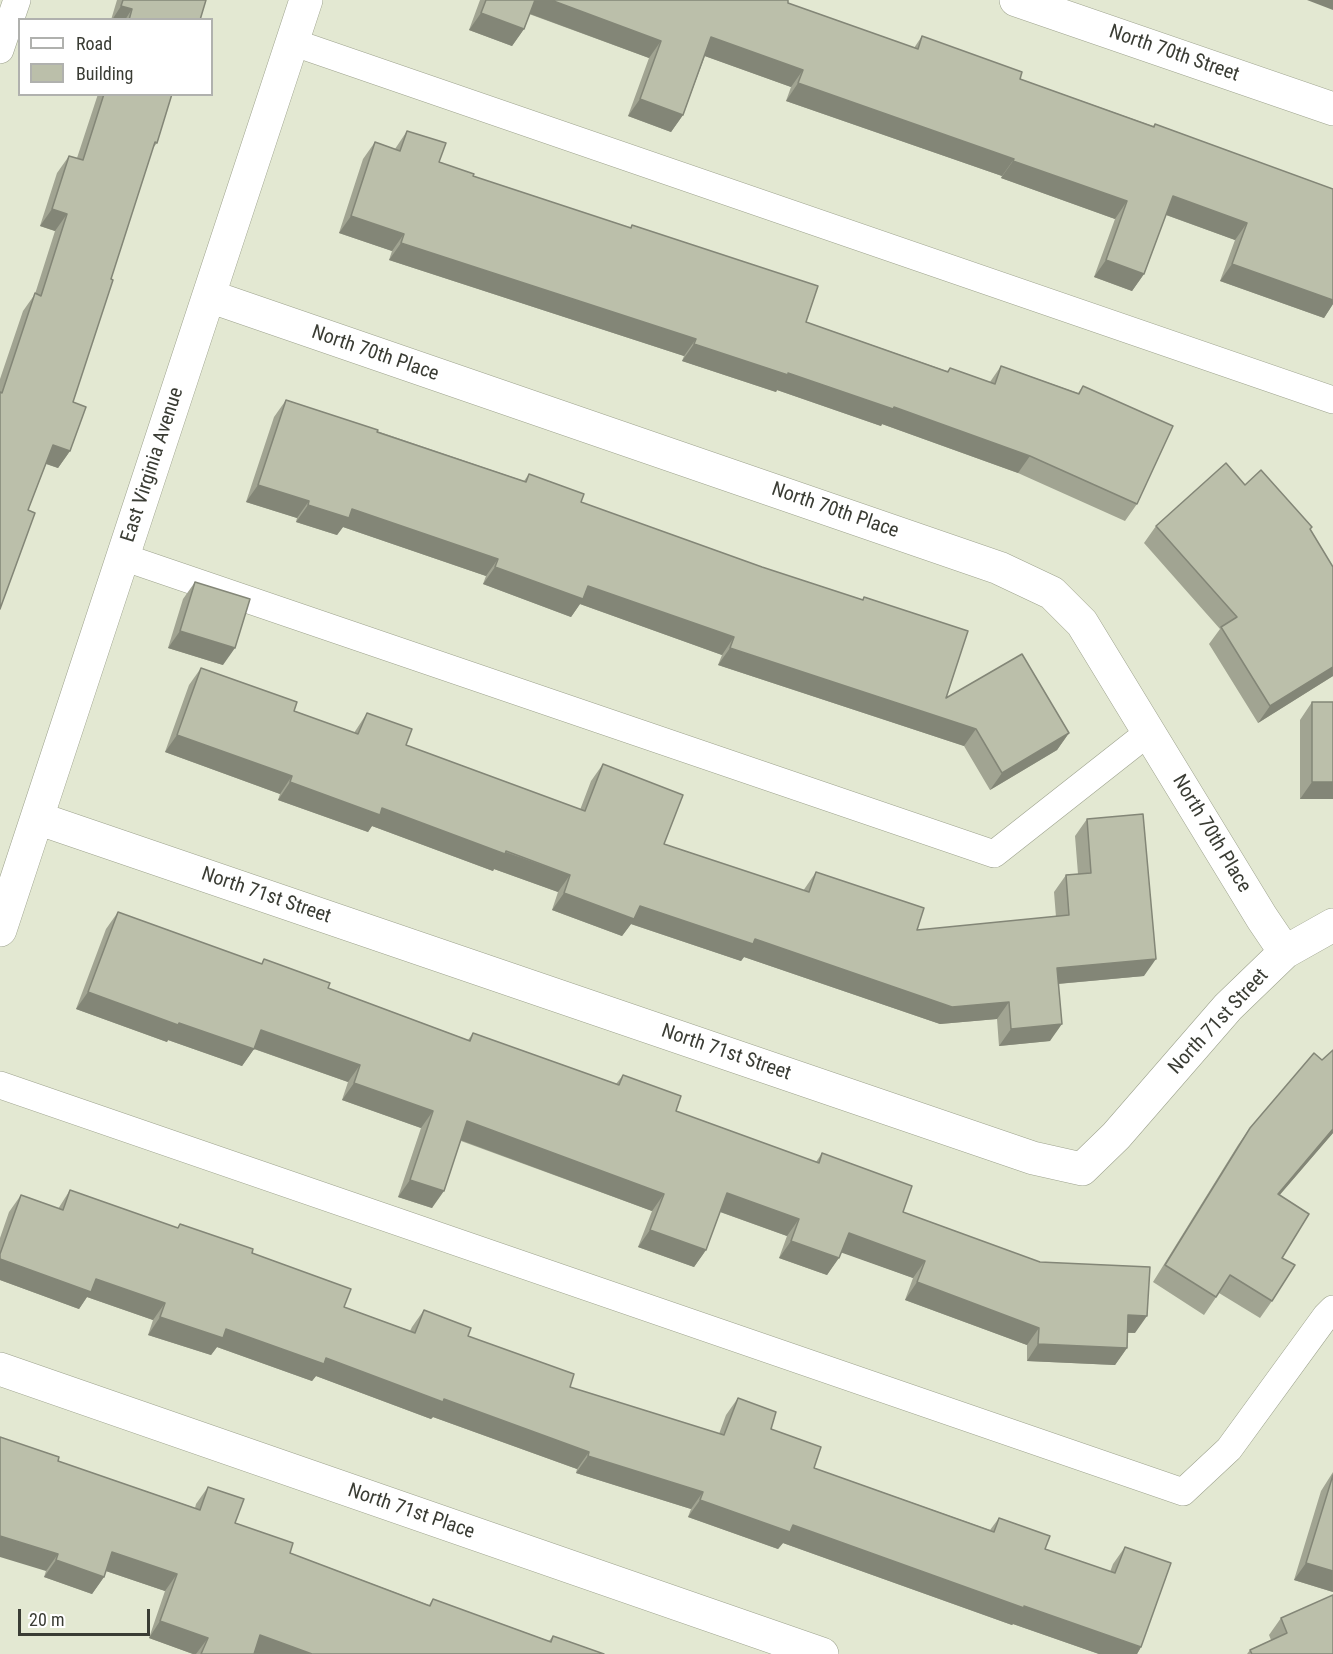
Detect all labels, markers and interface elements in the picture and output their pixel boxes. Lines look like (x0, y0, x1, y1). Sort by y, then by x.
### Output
legend (18, 18, 213, 96)
street label: North 70th Street (1106, 21, 1242, 87)
text: Road (76, 33, 112, 54)
text: Building (76, 63, 133, 84)
street label: North 70th Place (308, 321, 442, 387)
street label: East Virginia Avenue (117, 385, 189, 545)
street label: North 70th Place (768, 478, 902, 544)
street label: North 70th Place (1166, 771, 1256, 897)
street label: North 71st Street (198, 863, 334, 929)
street label: North 71st Street (1164, 964, 1274, 1080)
street label: North 71st Street (658, 1020, 794, 1086)
street label: North 71st Place (344, 1479, 478, 1545)
scale bar (21, 1597, 153, 1635)
text: 20 m (29, 1609, 64, 1630)

